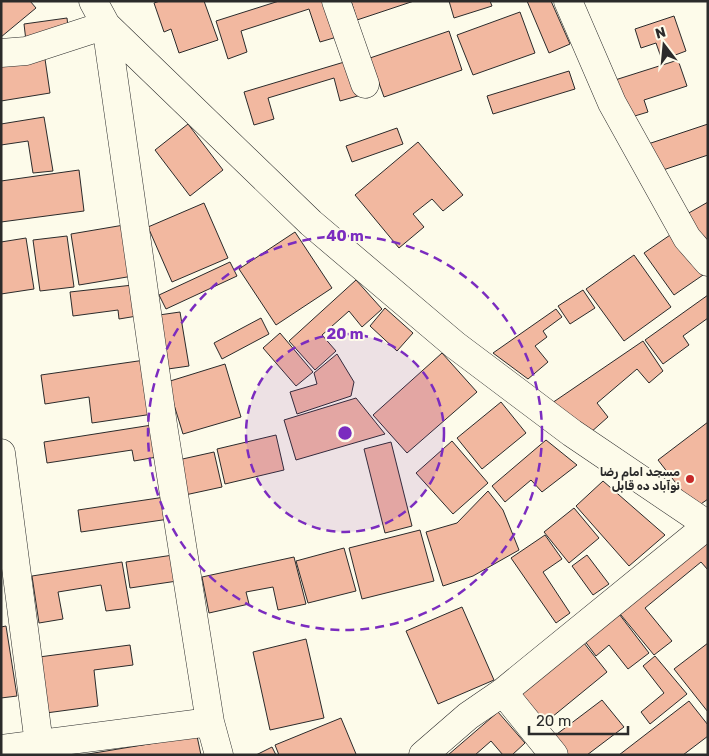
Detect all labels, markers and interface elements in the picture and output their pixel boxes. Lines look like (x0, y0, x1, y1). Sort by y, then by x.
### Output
north arrow (639, 20, 689, 70)
text: N (653, 23, 668, 43)
text: 40 m (326, 227, 364, 245)
text: 20 m (327, 325, 363, 343)
centre of rings (336, 424, 354, 442)
place label: مسجد امام رضا نوآباد ده قابل (600, 465, 680, 493)
marker: مسجد امام رضا نوآباد ده قابل (684, 473, 696, 485)
scale bar (529, 704, 628, 736)
text: 20 m (536, 712, 571, 730)

